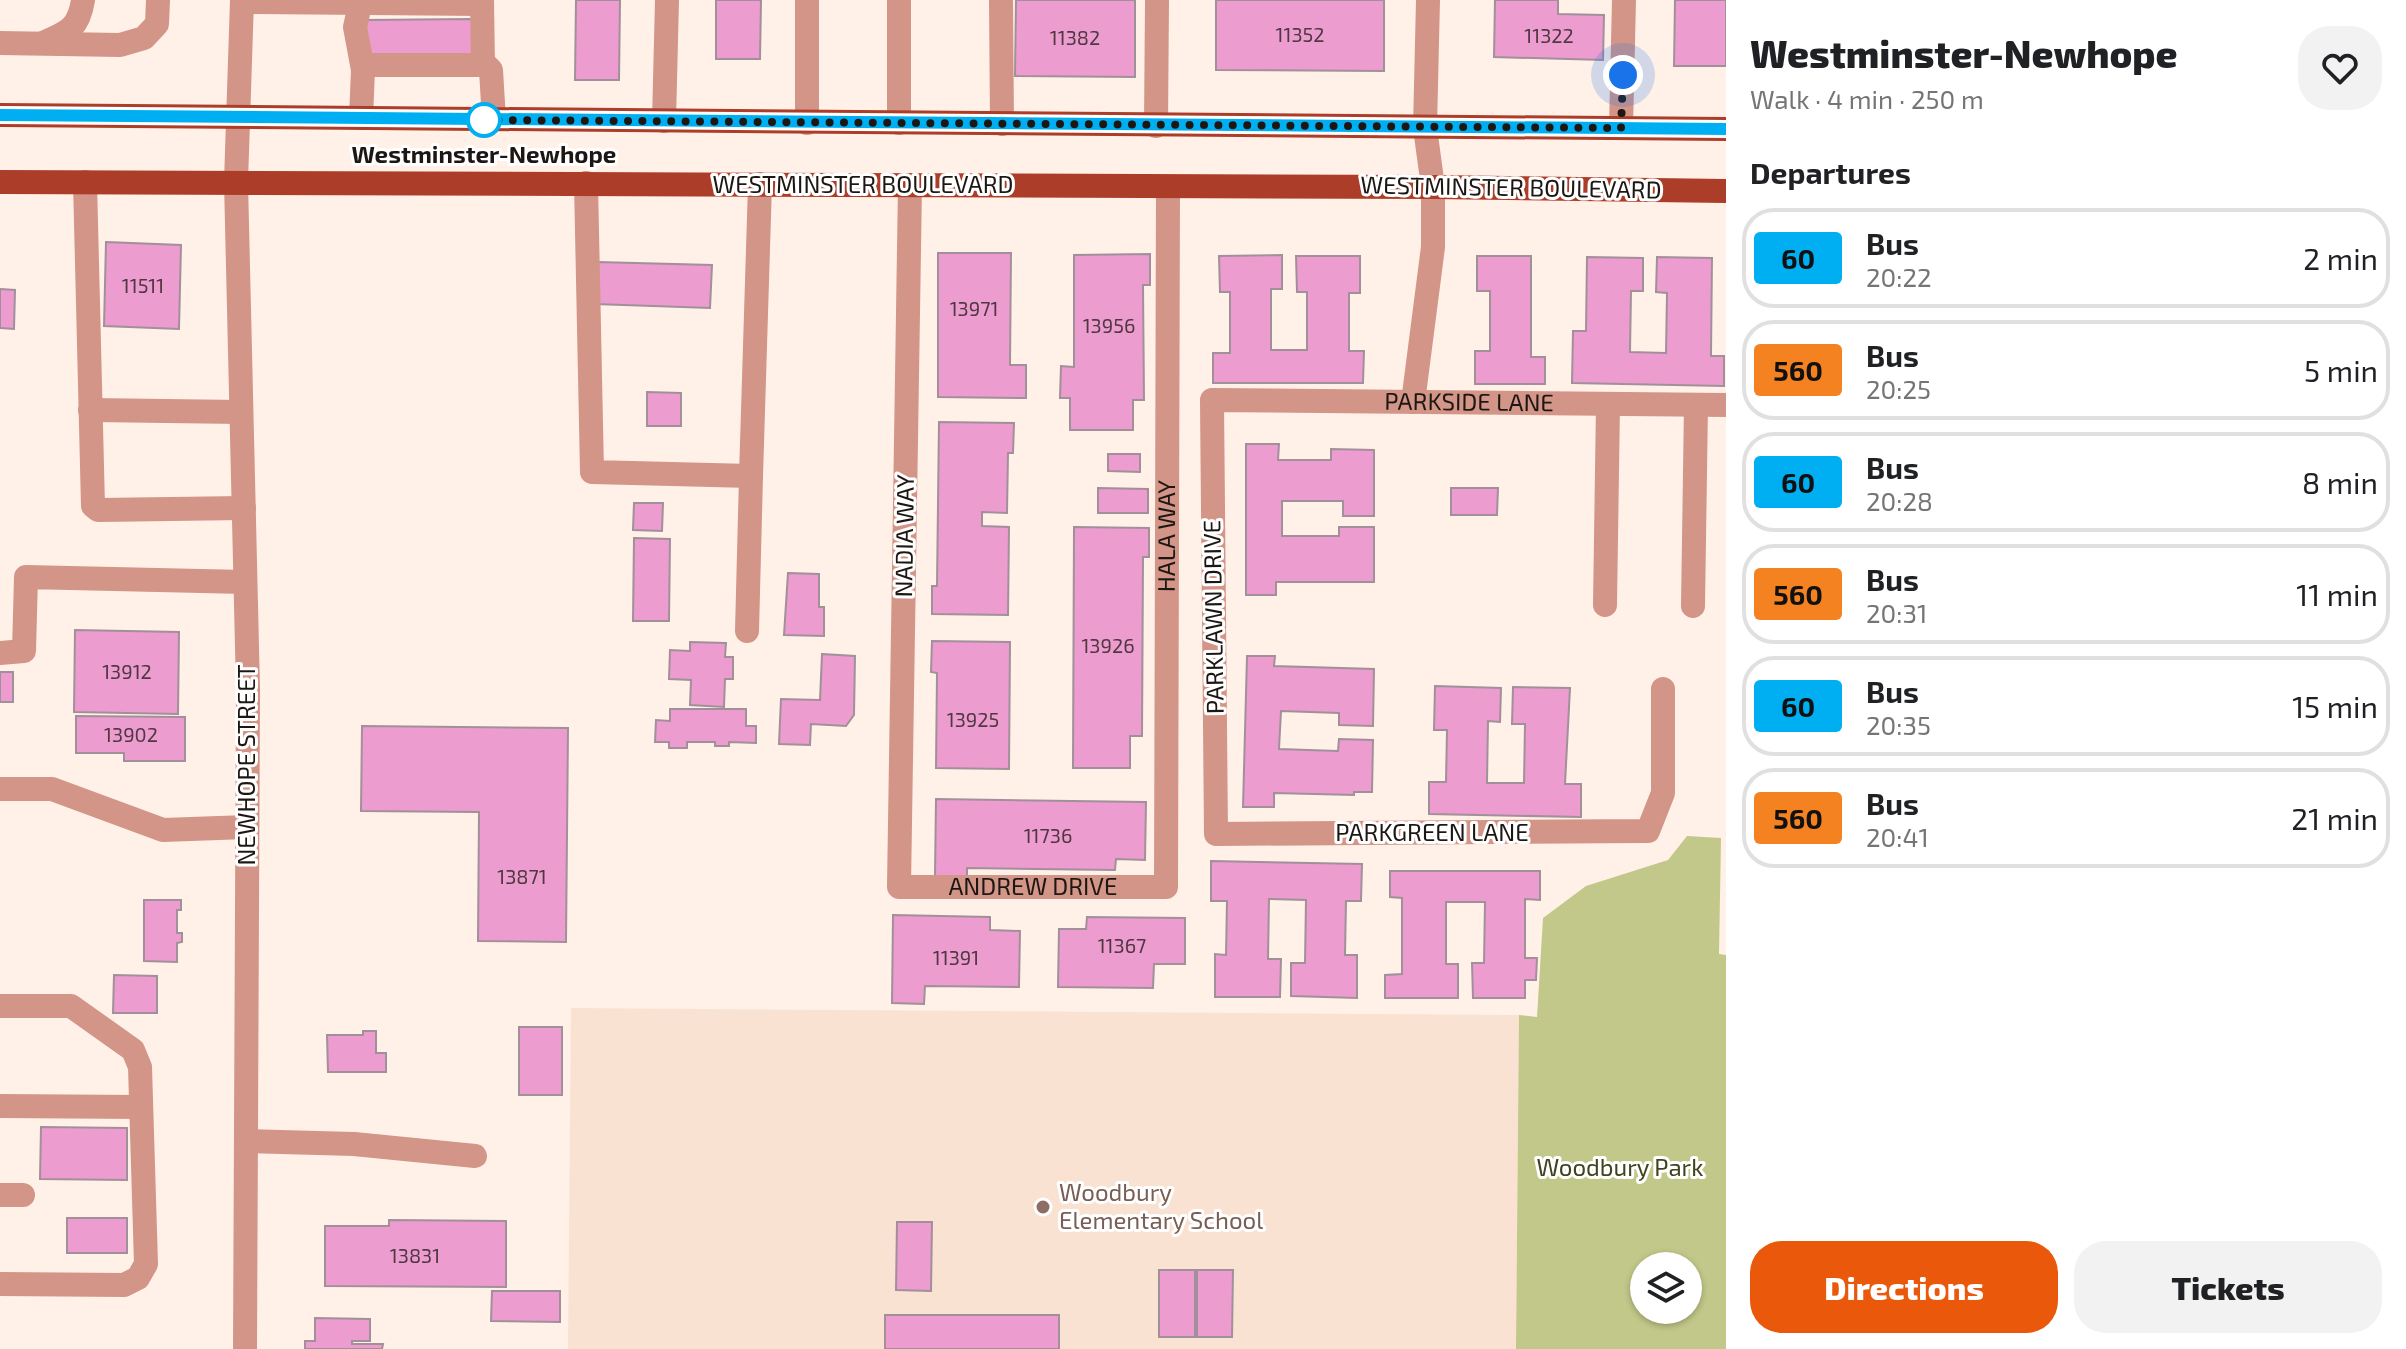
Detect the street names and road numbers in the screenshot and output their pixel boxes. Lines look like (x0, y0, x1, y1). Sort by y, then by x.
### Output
street label: WESTMINSTER BOULEVARD (712, 169, 1014, 198)
street label: WESTMINSTER BOULEVARD (1360, 169, 1662, 204)
street label: PARKSIDE LANE (1384, 386, 1554, 416)
street label: NADIA WAY (888, 474, 919, 598)
street label: HALA WAY (1151, 480, 1180, 592)
street label: PARKLAWN DRIVE (1196, 520, 1229, 714)
street label: NEWHOPE STREET (231, 664, 260, 866)
street label: PARKGREEN LANE (1335, 817, 1529, 846)
street label: ANDREW DRIVE (948, 871, 1117, 900)

